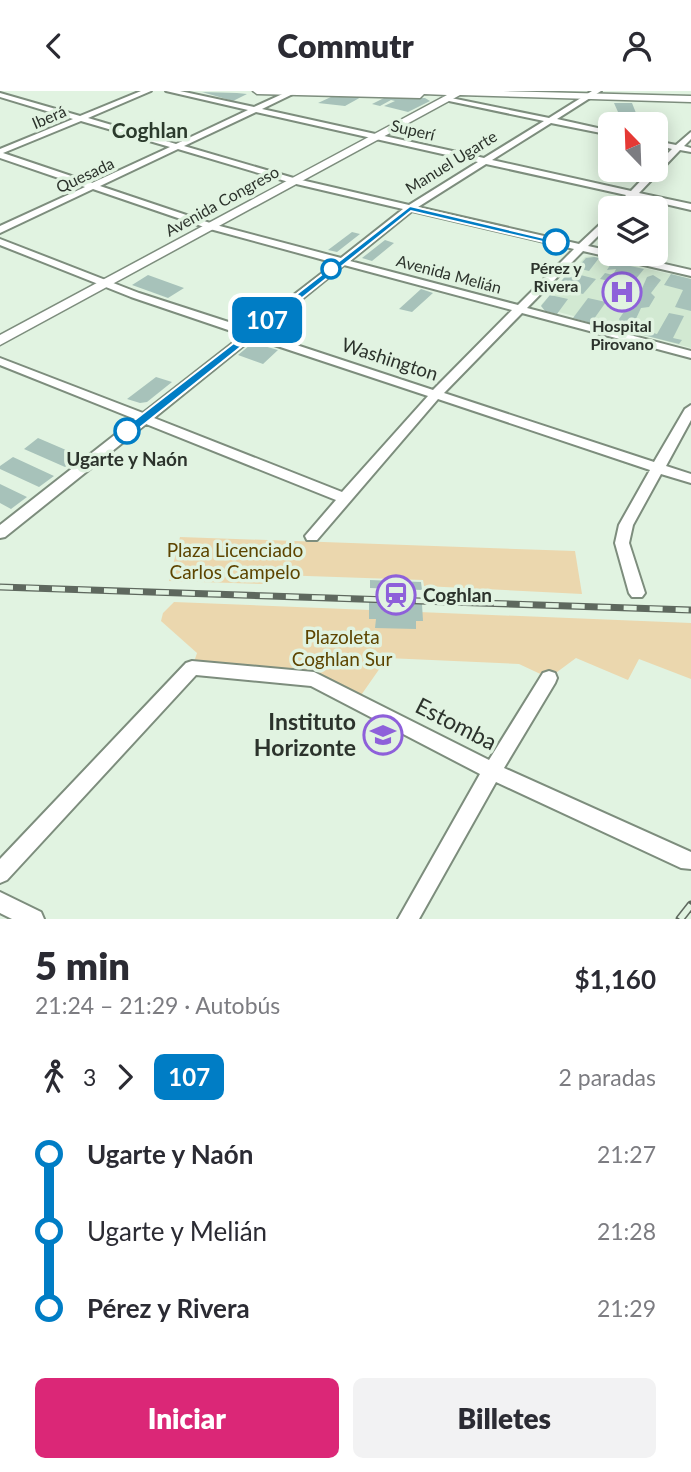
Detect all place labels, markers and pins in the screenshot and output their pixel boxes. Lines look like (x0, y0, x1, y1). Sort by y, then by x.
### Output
marker: Pérez y Rivera (543, 229, 569, 255)
place label: Pérez y Rivera (530, 258, 582, 295)
unlabelled marker (321, 259, 341, 279)
hospital icon: Hospital Pirovano (601, 271, 643, 313)
place label: Hospital Pirovano (590, 316, 654, 353)
marker: Ugarte y Naón (114, 418, 140, 444)
place label: Ugarte y Naón (66, 447, 188, 470)
station icon: Coghlan (375, 574, 417, 616)
place label: Coghlan (423, 583, 492, 606)
place label: Instituto Horizonte (254, 707, 356, 761)
school or university icon: Instituto Horizonte (362, 714, 404, 756)

